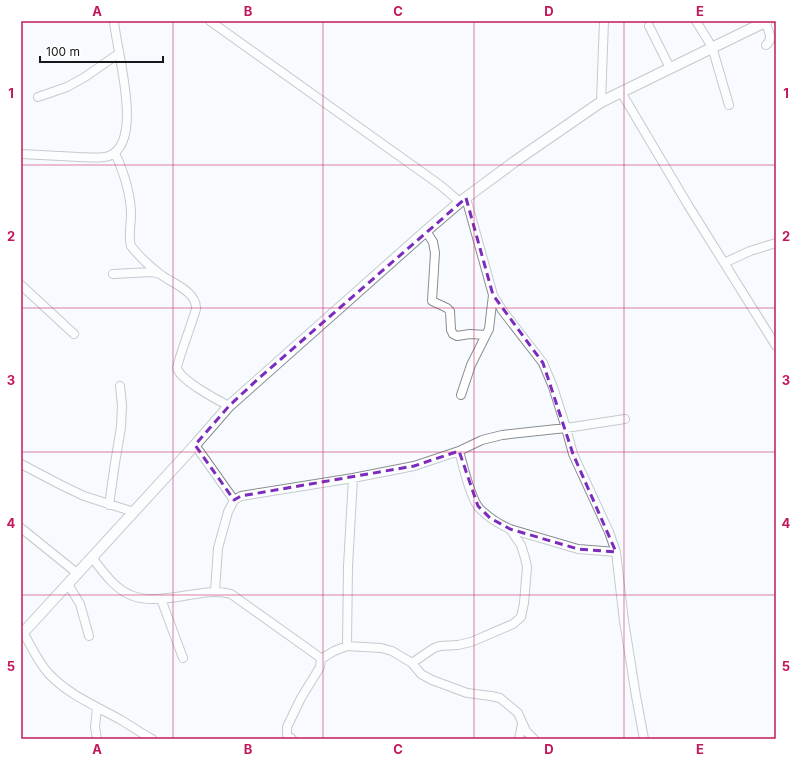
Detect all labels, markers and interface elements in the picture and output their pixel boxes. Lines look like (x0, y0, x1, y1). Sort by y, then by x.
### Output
text: A (92, 3, 102, 19)
text: B (244, 3, 253, 19)
text: C (393, 3, 403, 19)
text: D (544, 3, 554, 19)
text: E (696, 3, 704, 19)
scale bar (40, 38, 163, 64)
text: 100 m (46, 44, 80, 59)
text: 1 (8, 85, 14, 101)
text: 1 (783, 85, 789, 101)
text: 2 (7, 228, 15, 244)
text: 2 (782, 228, 790, 244)
text: 3 (7, 372, 15, 388)
text: 3 (782, 372, 790, 388)
text: 4 (7, 515, 16, 531)
text: 4 (782, 515, 791, 531)
text: 5 (7, 658, 15, 674)
text: 5 (782, 658, 790, 674)
text: A (92, 741, 102, 757)
text: B (244, 741, 253, 757)
text: C (393, 741, 403, 757)
text: D (544, 741, 554, 757)
text: E (696, 741, 704, 757)

